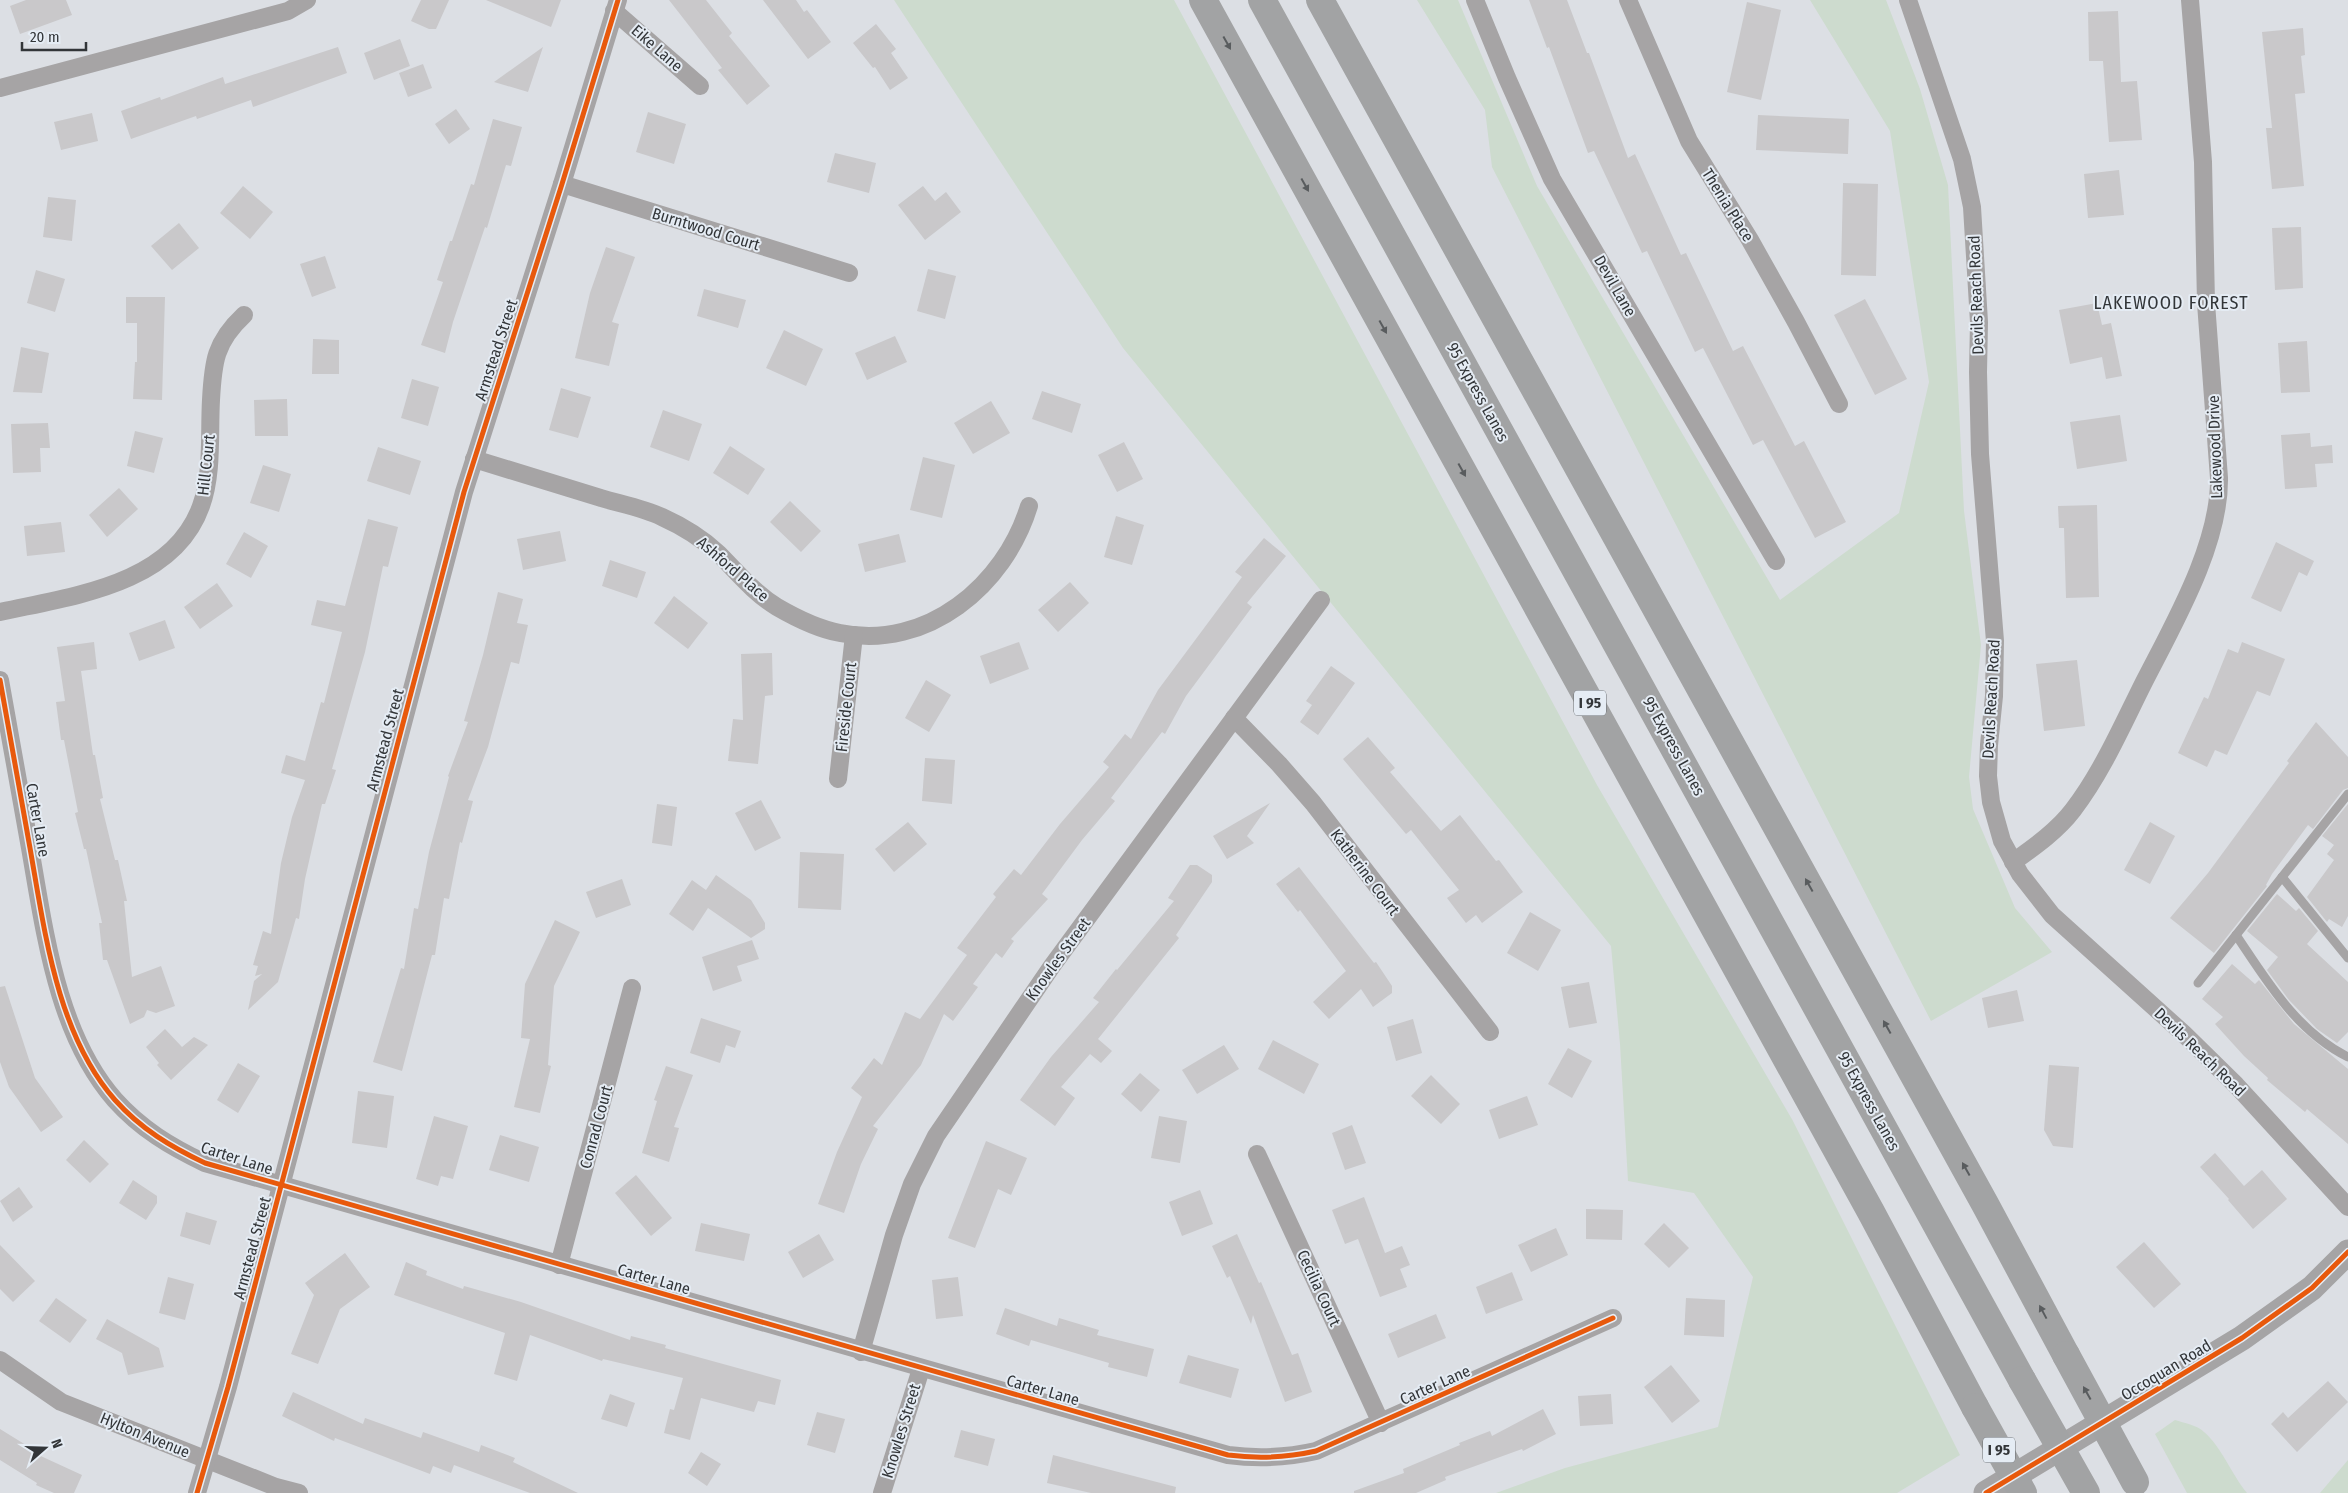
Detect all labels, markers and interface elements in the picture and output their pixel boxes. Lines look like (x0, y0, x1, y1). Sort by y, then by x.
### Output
scale bar (22, 20, 86, 52)
street label: Eike Lane (627, 21, 687, 75)
text: 20 m (30, 28, 60, 46)
one-way arrow (1222, 36, 1231, 49)
street label: Thenia Place (1698, 165, 1758, 245)
one-way arrow (1301, 178, 1309, 192)
street label: Burntwood Court (650, 204, 763, 255)
street label: Devils Reach Road (1964, 235, 1988, 355)
street label: Devil Lane (1590, 252, 1640, 320)
district label: LAKEWOOD FOREST (2093, 292, 2249, 314)
street label: Armstead Street (471, 296, 522, 403)
one-way arrow (1379, 321, 1388, 334)
street label: 95 Express Lanes (1443, 339, 1513, 445)
street label: Lakewood Drive (2204, 395, 2226, 499)
street label: Hill Court (193, 433, 219, 497)
one-way arrow (1458, 462, 1466, 477)
street label: Ashford Place (693, 533, 773, 605)
street label: Devils Reach Road (1978, 639, 2004, 759)
street label: Fireside Court (832, 660, 860, 753)
street label: Armstead Street (362, 686, 408, 793)
road number: I 95 (1574, 690, 1606, 716)
street label: 95 Express Lanes (1639, 693, 1709, 799)
street label: Carter Lane (22, 782, 54, 859)
street label: Katherine Court (1326, 825, 1404, 919)
one-way arrow (1804, 878, 1813, 892)
street label: Knowles Street (1022, 913, 1095, 1004)
street label: Devils Reach Road (2150, 1004, 2250, 1100)
one-way arrow (1883, 1021, 1892, 1034)
street label: 95 Express Lanes (1834, 1048, 1904, 1154)
street label: Conrad Court (576, 1083, 616, 1171)
street label: Carter Lane (198, 1137, 276, 1179)
one-way arrow (1962, 1162, 1970, 1177)
street label: Armstead Street (229, 1194, 275, 1301)
street label: Cecilia Court (1293, 1247, 1345, 1330)
street label: Carter Lane (615, 1260, 693, 1298)
one-way arrow (2039, 1305, 2047, 1320)
street label: Occoquan Road (2118, 1336, 2214, 1404)
street label: Carter Lane (1397, 1361, 1473, 1409)
street label: Carter Lane (1004, 1371, 1082, 1409)
street label: Knowles Street (878, 1381, 925, 1481)
one-way arrow (2082, 1386, 2091, 1399)
street label: Hylton Avenue (98, 1408, 193, 1462)
north arrow (20, 1423, 70, 1473)
text: N (47, 1437, 66, 1451)
road number: I 95 (1983, 1438, 2015, 1462)

